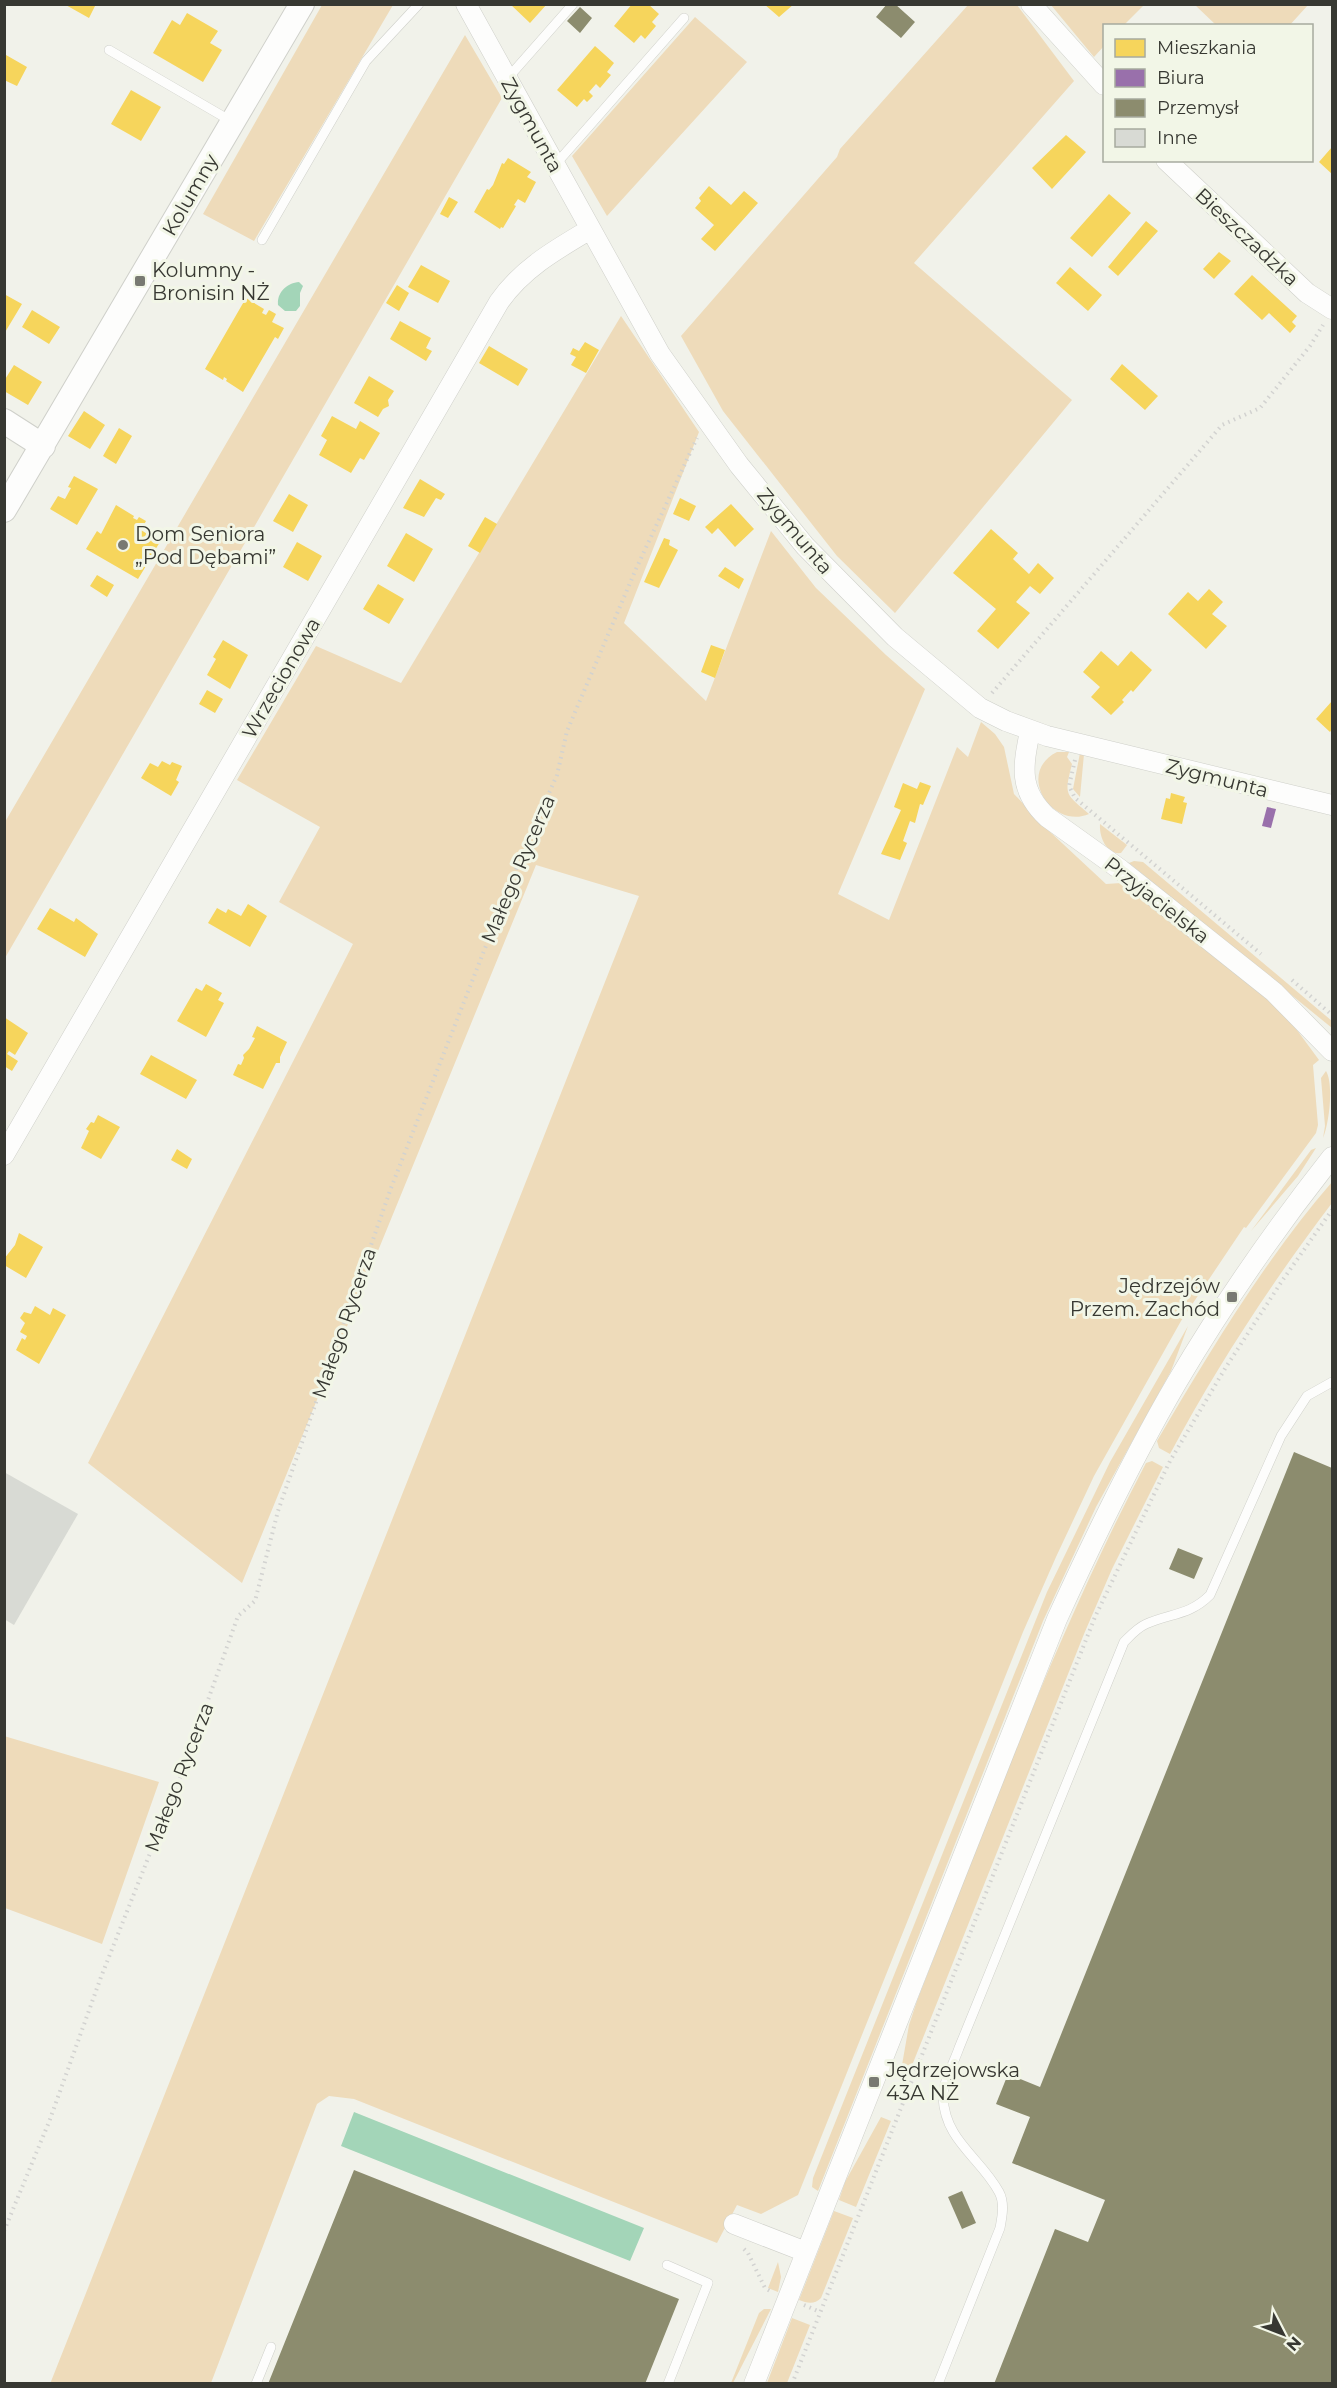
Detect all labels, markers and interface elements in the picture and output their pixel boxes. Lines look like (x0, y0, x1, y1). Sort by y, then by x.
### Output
legend (1103, 24, 1313, 162)
text: Mieszkania (1157, 37, 1257, 59)
text: Biura (1157, 67, 1205, 89)
street label: Zygmunta (496, 73, 568, 177)
text: Przemysł (1157, 97, 1239, 119)
text: Inne (1157, 127, 1198, 149)
street label: Kolumny (157, 150, 223, 240)
street label: Bieszczadzka (1190, 183, 1304, 291)
place label: Kolumny - Bronisin NŻ (152, 258, 269, 305)
marker: Kolumny - Bronisin NŻ (133, 274, 147, 288)
street label: Zygmunta (752, 483, 838, 579)
place label: Dom Seniora „Pod Dębami” (135, 522, 276, 569)
marker: Dom Seniora „Pod Dębami” (116, 538, 130, 552)
street label: Wrzecionowa (237, 613, 325, 743)
street label: Zygmunta (1163, 754, 1271, 802)
street label: Małego Rycerza (476, 791, 560, 947)
street label: Przyjacielska (1100, 852, 1214, 948)
street label: Małego Rycerza (307, 1244, 381, 1402)
place label: Jędrzejów Przem. Zachód (1070, 1274, 1220, 1321)
marker: Jędrzejów Przem. Zachód (1225, 1290, 1239, 1304)
street label: Małego Rycerza (139, 1699, 219, 1855)
place label: Jędrzejowska 43A NŻ (885, 2058, 1020, 2105)
marker: Jędrzejowska 43A NŻ (867, 2075, 881, 2089)
north arrow (1253, 2304, 1313, 2364)
text: N (1282, 2333, 1305, 2355)

